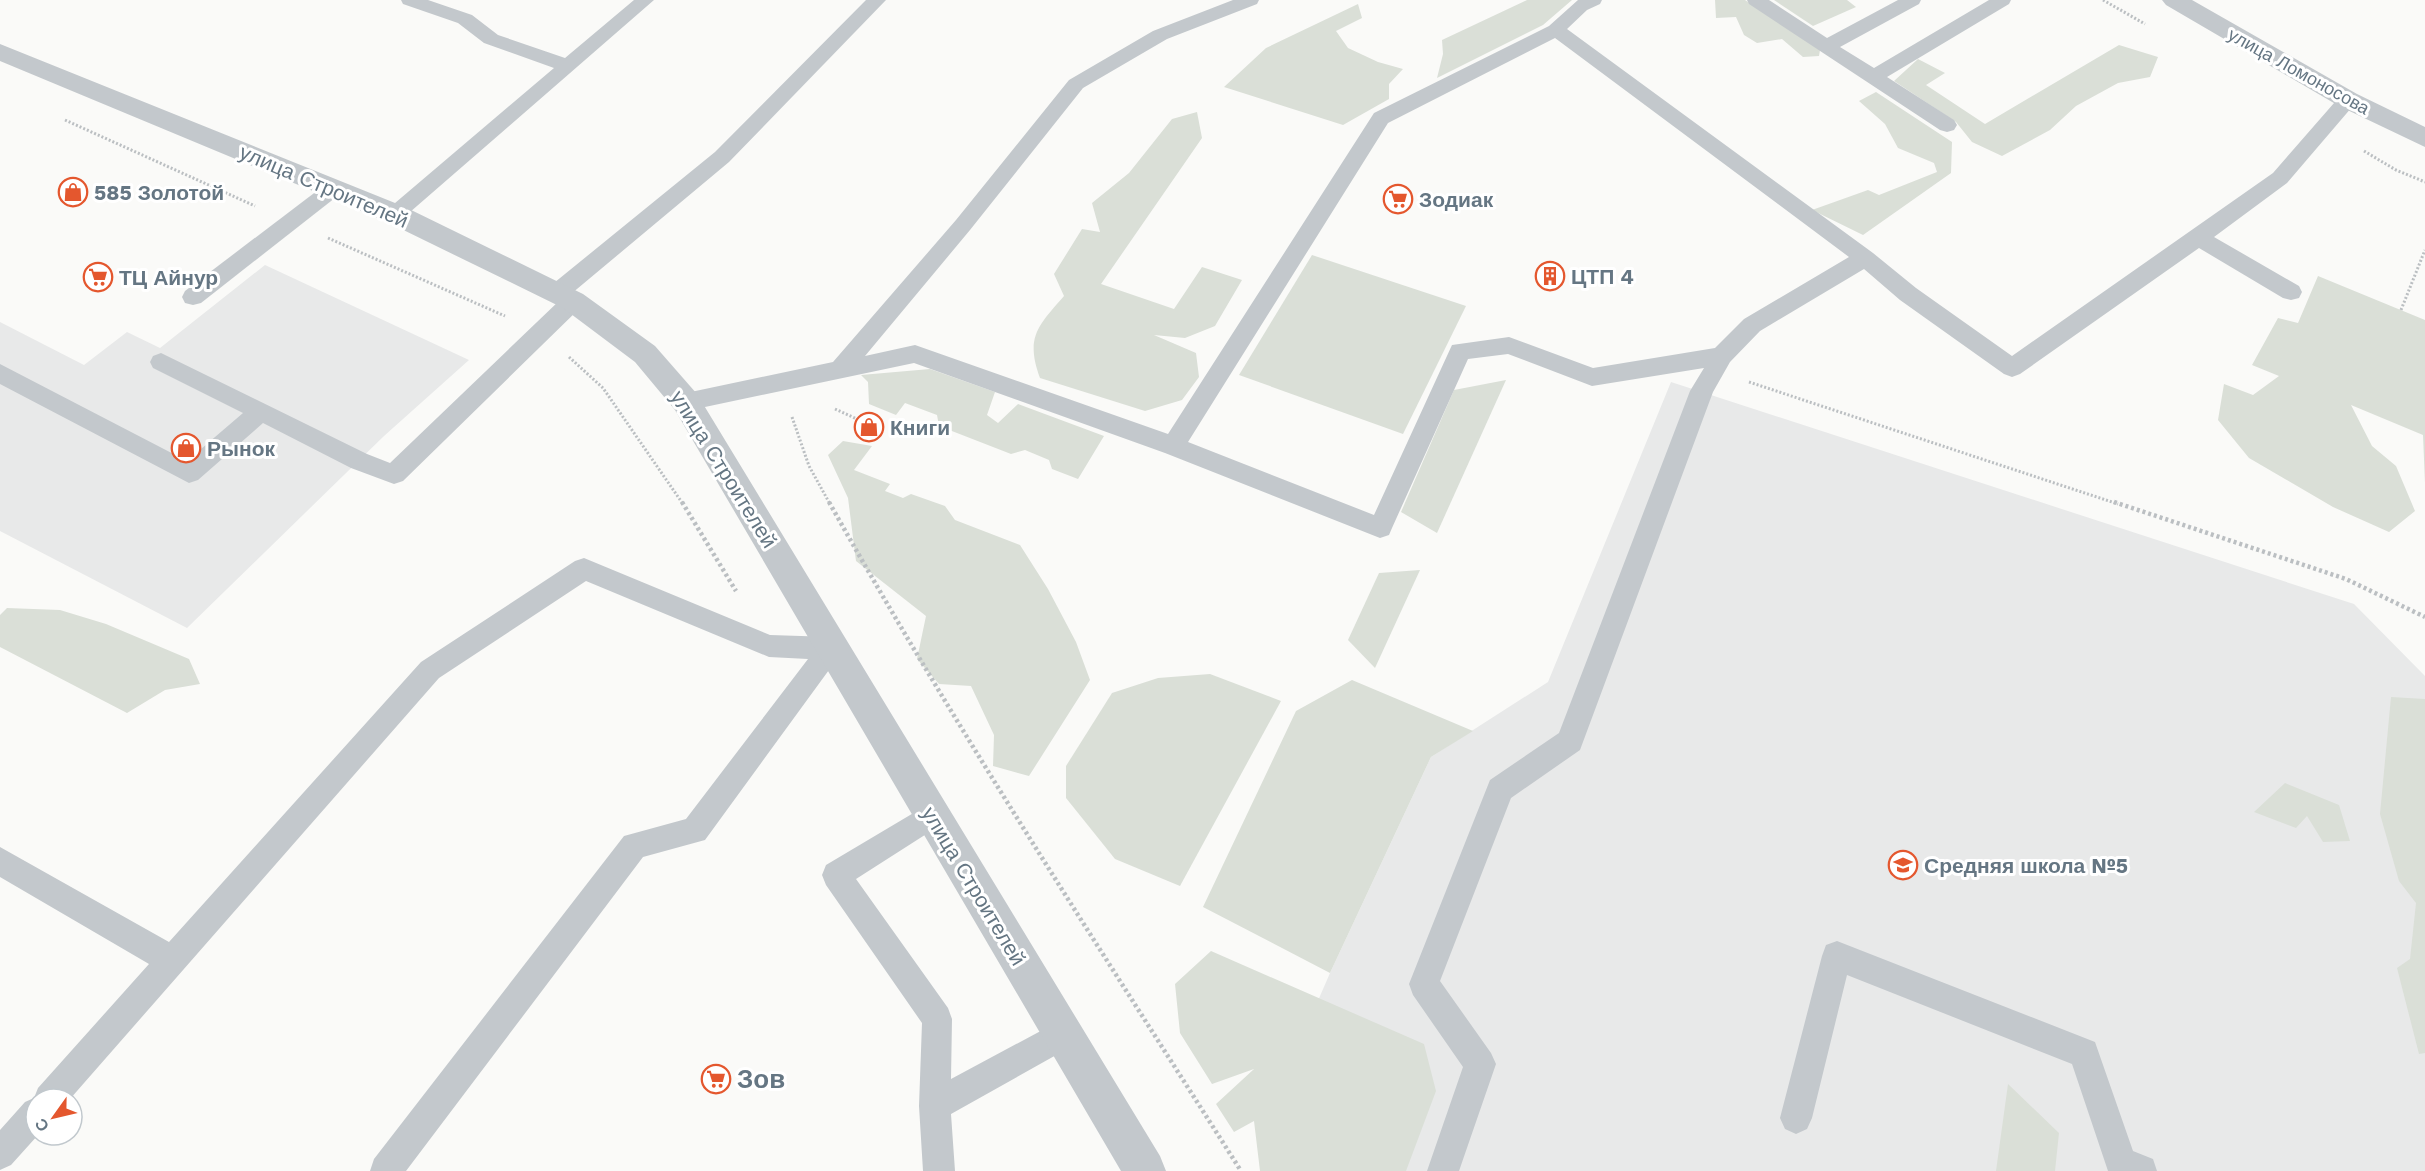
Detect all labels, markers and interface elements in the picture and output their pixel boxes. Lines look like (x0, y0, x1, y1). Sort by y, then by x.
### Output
street label: улица Ломоносова (2225, 23, 2374, 119)
street label: улица Строителей (236, 139, 412, 233)
shop icon: 585 Золотой (57, 176, 89, 208)
place label: 585 Золотой (94, 180, 224, 205)
supermarket icon: Зодиак (1382, 183, 1414, 215)
place label: Зодиак (1419, 187, 1494, 212)
building icon: ЦТП 4 (1534, 260, 1566, 292)
supermarket icon: ТЦ Айнур (82, 261, 114, 293)
place label: ЦТП 4 (1571, 264, 1634, 289)
place label: ТЦ Айнур (119, 265, 218, 290)
street label: улица Строителей (665, 386, 783, 552)
shop icon: Книги (853, 411, 885, 443)
place label: Книги (890, 415, 950, 440)
shop icon: Рынок (170, 432, 202, 464)
place label: Рынок (207, 436, 275, 461)
street label: улица Строителей (917, 802, 1031, 970)
school or university icon: Средняя школа №5 (1887, 849, 1919, 881)
place label: Средняя школа №5 (1924, 853, 2128, 878)
supermarket icon: Зов (700, 1063, 732, 1095)
place label: Зов (737, 1064, 785, 1094)
north arrow (24, 1087, 84, 1147)
text: С (31, 1115, 53, 1135)

